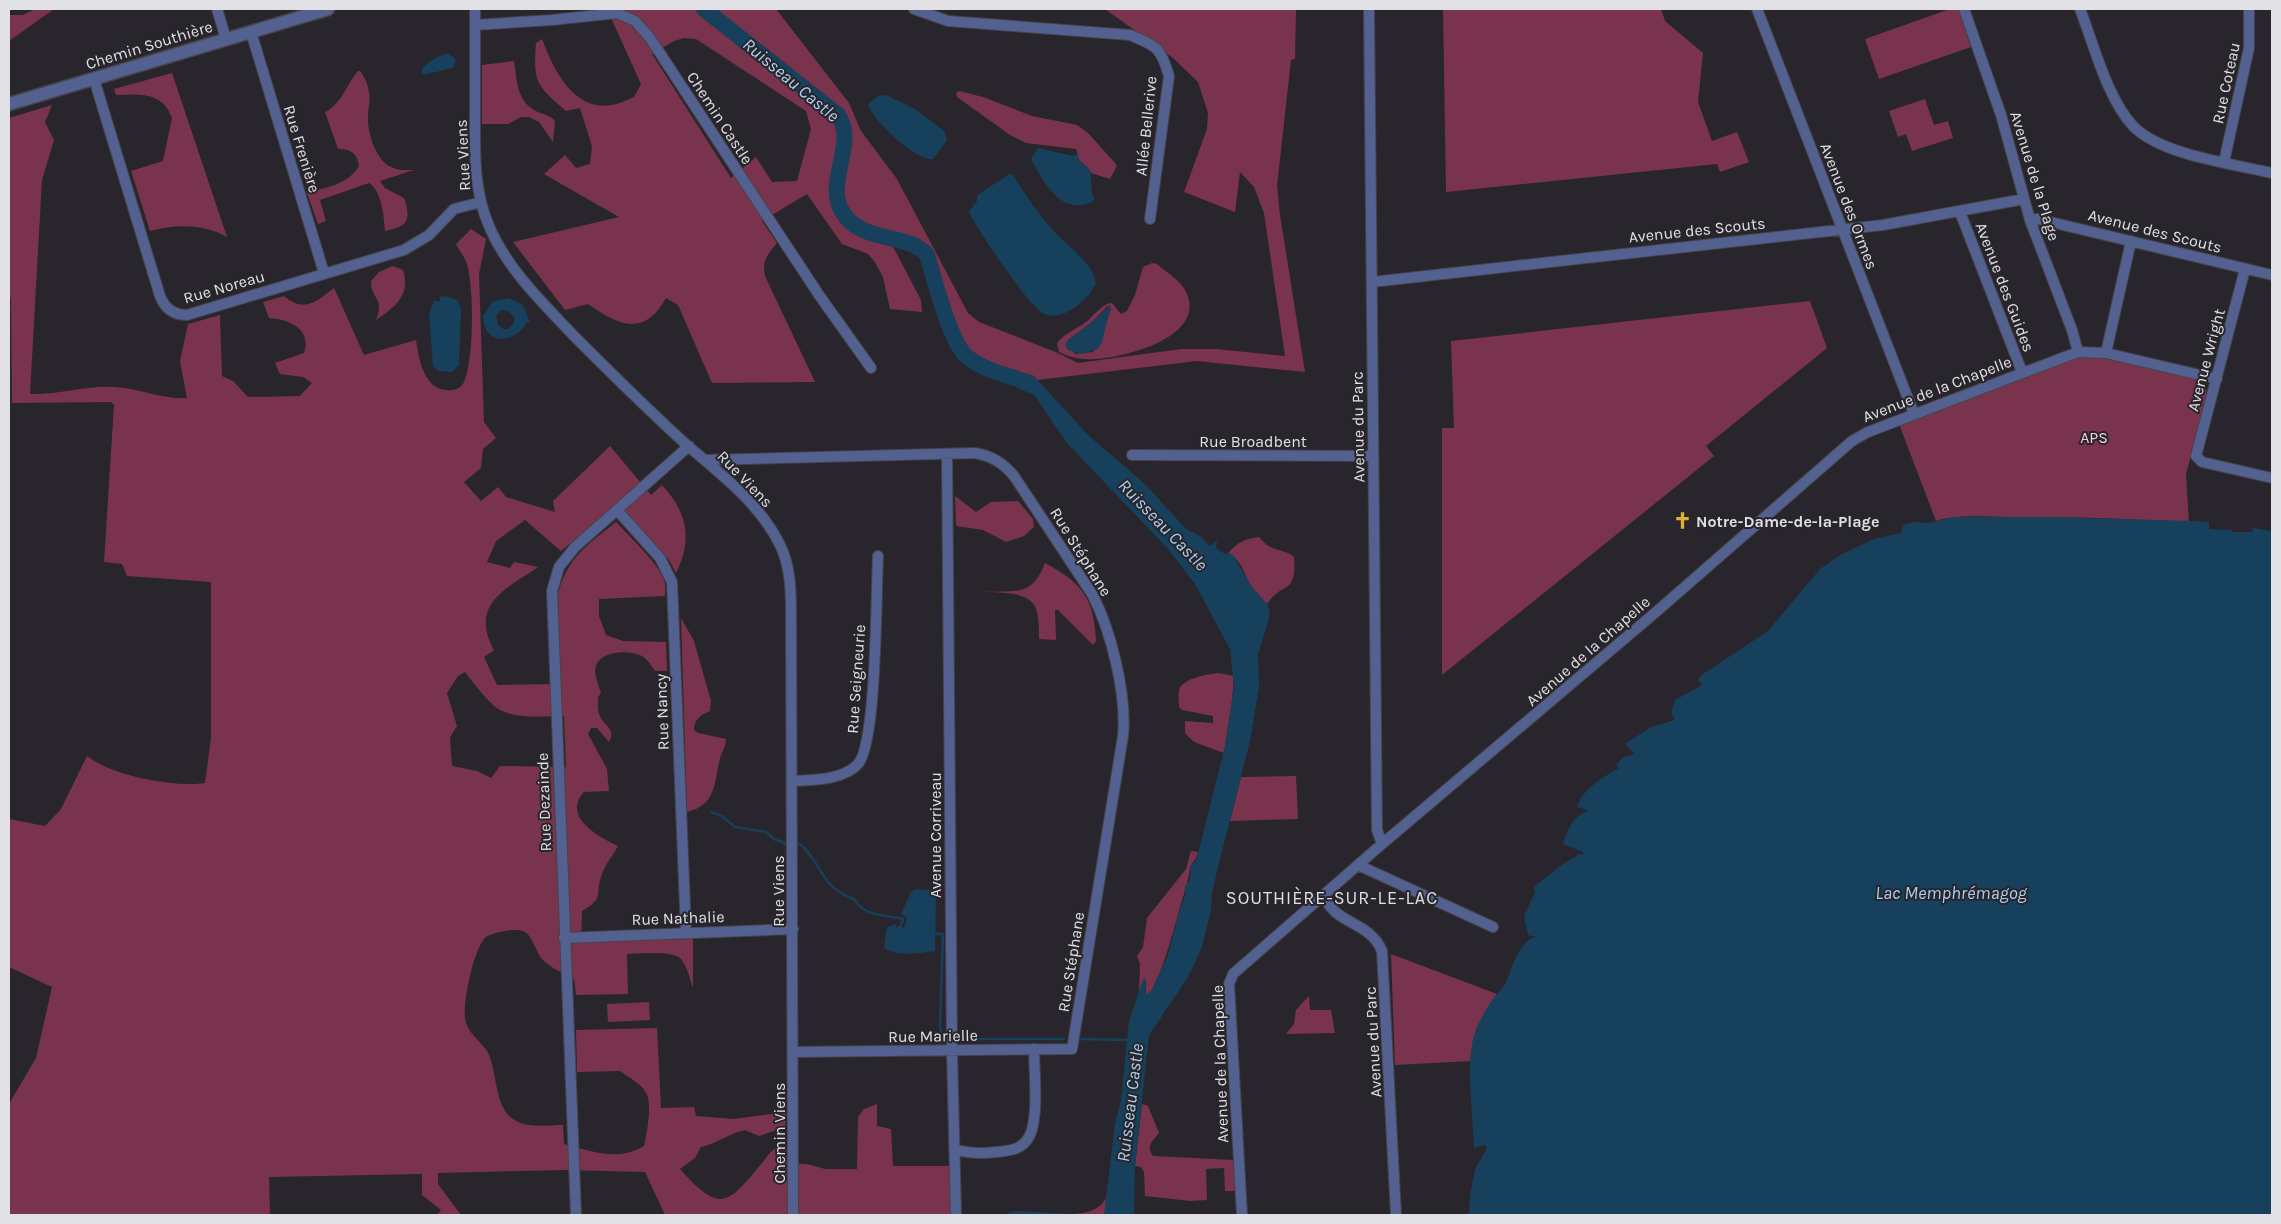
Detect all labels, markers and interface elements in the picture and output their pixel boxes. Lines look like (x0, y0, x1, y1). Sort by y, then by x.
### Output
street label: Chemin Southière (83, 17, 215, 73)
water label: Ruisseau Castle (738, 33, 844, 127)
street label: Rue Coteau (2208, 41, 2244, 125)
street label: Chemin Castle (683, 68, 757, 168)
street label: Allée Bellerive (1131, 75, 1161, 177)
street label: Rue Frenière (280, 103, 324, 195)
street label: Avenue de la Plage (2006, 109, 2064, 243)
street label: Rue Viens (452, 119, 474, 191)
street label: Avenue des Ormes (1816, 140, 1882, 272)
street label: Avenue des Scouts (2086, 205, 2224, 257)
street label: Avenue des Scouts (1628, 213, 1766, 247)
street label: Avenue des Guides (1972, 220, 2038, 354)
street label: Rue Noreau (181, 266, 267, 308)
street label: Avenue Wright (2183, 307, 2229, 413)
street label: Avenue de la Chapelle (1860, 352, 2014, 426)
street label: Avenue du Parc (1348, 371, 1368, 483)
park label: APS (2080, 428, 2108, 447)
street label: Rue Broadbent (1199, 432, 1307, 451)
street label: Rue Viens (713, 447, 777, 511)
water label: Ruisseau Castle (1114, 474, 1212, 576)
street label: Rue Stéphane (1046, 504, 1116, 600)
church icon: Notre-Dame-de-la-Plage (1672, 511, 1692, 531)
place label: Notre-Dame-de-la-Plage (1696, 512, 1879, 531)
street label: Avenue de la Chapelle (1522, 592, 1654, 710)
street label: Rue Seigneurie (843, 624, 869, 734)
street label: Rue Nancy (651, 673, 673, 751)
street label: Rue Dezainde (533, 752, 555, 852)
street label: Avenue Corriveau (926, 772, 945, 898)
street label: Rue Viens (769, 855, 788, 927)
water label: Lac Memphrémagog (1875, 882, 2028, 904)
district label: SOUTHIÈRE-SUR-LE-LAC (1226, 886, 1438, 909)
street label: Rue Nathalie (631, 907, 725, 929)
street label: Rue Stéphane (1054, 911, 1088, 1013)
street label: Avenue de la Chapelle (1208, 985, 1232, 1143)
street label: Avenue du Parc (1361, 986, 1385, 1098)
street label: Rue Marielle (888, 1026, 978, 1046)
water label: Ruisseau Castle (1112, 1043, 1148, 1163)
street label: Chemin Viens (770, 1083, 789, 1183)

